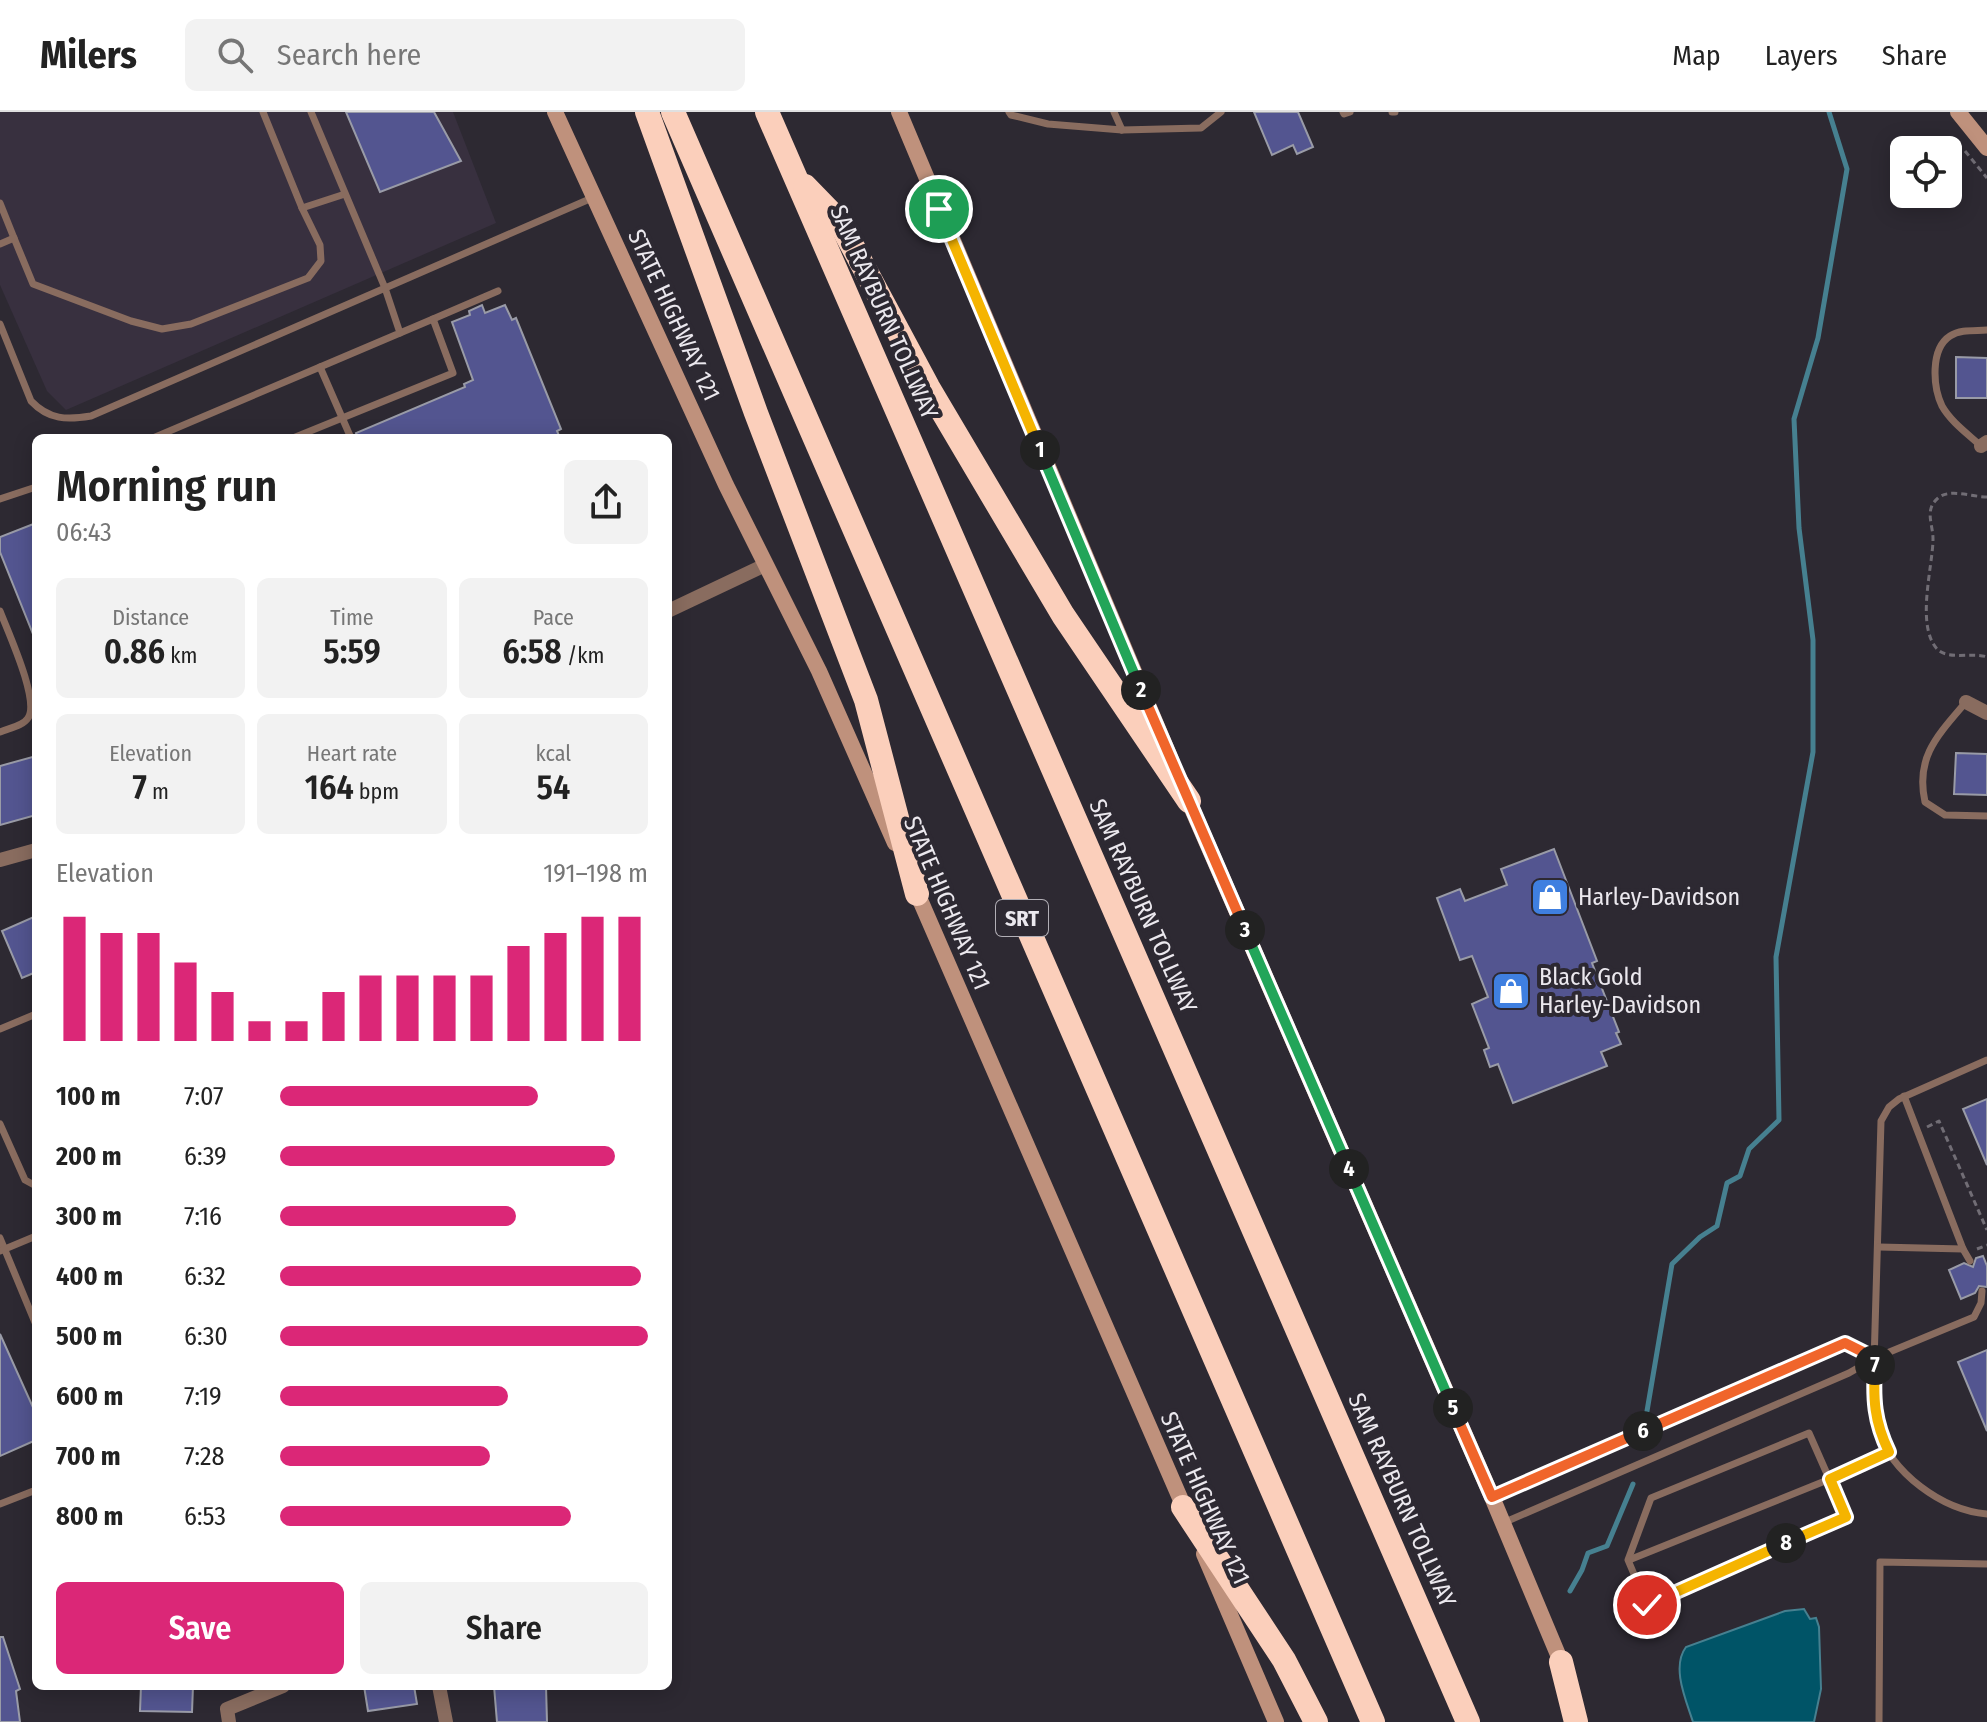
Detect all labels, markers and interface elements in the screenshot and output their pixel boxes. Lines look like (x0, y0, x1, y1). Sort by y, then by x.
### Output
search box (185, 19, 745, 91)
text: Milers (40, 32, 137, 78)
icon: search (213, 33, 257, 77)
text: Search here (277, 37, 421, 73)
text: Map (1672, 39, 1721, 72)
text: Layers (1765, 39, 1838, 72)
text: Share (1882, 39, 1947, 72)
map controls (1890, 136, 1962, 208)
button: locate (1890, 136, 1962, 208)
pin (905, 175, 973, 243)
icon: arrive (917, 187, 961, 231)
street label: SAM RAYBURN TOLLWAY (824, 201, 944, 423)
street label: STATE HIGHWAY 121 (622, 225, 726, 405)
pin: 1 (1020, 430, 1060, 470)
text: 1 (1035, 436, 1045, 463)
text: Morning run (56, 460, 277, 513)
button: share (564, 460, 648, 544)
text: 06:43 (56, 517, 112, 548)
text: Distance (112, 604, 189, 631)
text: Time (330, 604, 374, 631)
text: Pace (533, 604, 574, 631)
text: 0.86 (104, 631, 165, 672)
text: 5:59 (323, 631, 381, 672)
text: 6:58 (502, 631, 562, 672)
text: km (165, 642, 198, 669)
text: /km (562, 642, 604, 669)
pin: 2 (1121, 670, 1161, 710)
text: 2 (1136, 676, 1146, 703)
text: Elevation (109, 740, 192, 767)
text: Heart rate (307, 740, 397, 767)
text: kcal (536, 740, 571, 767)
text: 7 (132, 767, 147, 808)
text: 164 (305, 767, 354, 808)
text: 54 (536, 767, 570, 808)
text: m (147, 778, 169, 805)
text: bpm (354, 778, 399, 805)
street label: SAM RAYBURN TOLLWAY (1083, 795, 1203, 1017)
street label: STATE HIGHWAY 121 (898, 812, 996, 994)
text: Elevation (56, 858, 154, 889)
text: 191–198 m (543, 858, 648, 889)
shop icon: Harley-Davidson (1529, 876, 1571, 918)
place label: Harley-Davidson (1578, 883, 1740, 911)
road number: SRT (996, 900, 1048, 936)
pin: 3 (1225, 910, 1265, 950)
text: 3 (1240, 916, 1250, 943)
place label: Black Gold Harley-Davidson (1539, 963, 1701, 1019)
shop icon: Black Gold Harley-Davidson (1490, 970, 1532, 1012)
text: 100 m (56, 1081, 121, 1112)
text: 7:07 (184, 1081, 224, 1112)
text: 200 m (56, 1141, 122, 1172)
text: 6:39 (184, 1141, 227, 1172)
pin: 4 (1329, 1149, 1369, 1189)
text: 4 (1343, 1155, 1355, 1182)
text: 300 m (56, 1201, 122, 1232)
text: 7:16 (184, 1201, 222, 1232)
text: 400 m (56, 1261, 123, 1292)
text: 6:32 (184, 1261, 226, 1292)
text: 500 m (56, 1321, 122, 1352)
text: 6:30 (184, 1321, 228, 1352)
pin: 7 (1855, 1345, 1895, 1385)
text: 7 (1870, 1351, 1880, 1378)
text: 600 m (56, 1381, 123, 1412)
text: 7:19 (184, 1381, 222, 1412)
pin: 5 (1433, 1388, 1473, 1428)
street label: SAM RAYBURN TOLLWAY (1342, 1389, 1462, 1611)
text: 5 (1448, 1394, 1458, 1421)
street label: STATE HIGHWAY 121 (1154, 1408, 1256, 1588)
pin: 6 (1623, 1411, 1663, 1451)
text: 6 (1637, 1417, 1649, 1444)
text: 700 m (56, 1441, 120, 1472)
text: 7:28 (184, 1441, 225, 1472)
text: 800 m (56, 1501, 123, 1532)
text: 6:53 (184, 1501, 226, 1532)
pin: 8 (1766, 1523, 1806, 1563)
text: 8 (1780, 1529, 1792, 1556)
pin (1613, 1571, 1681, 1639)
button: Save (56, 1582, 344, 1674)
button: Share (360, 1582, 648, 1674)
icon: check (1625, 1583, 1669, 1627)

